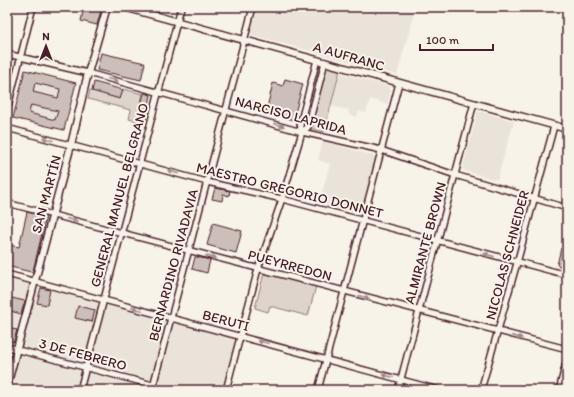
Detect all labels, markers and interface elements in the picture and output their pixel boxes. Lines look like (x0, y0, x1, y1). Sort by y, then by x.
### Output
north arrow (26, 26, 66, 66)
scale bar (420, 26, 493, 52)
text: N (42, 30, 50, 43)
text: 100 m (426, 33, 459, 47)
street label: A AUFRANC (311, 38, 387, 75)
one-way arrow (107, 77, 119, 83)
street label: NARCISO LAPRIDA (233, 92, 349, 139)
street label: GENERAL MANUEL BELGRANO (87, 101, 152, 289)
one-way arrow (273, 122, 285, 128)
one-way arrow (41, 136, 53, 142)
street label: SAN MARTÍN (28, 153, 65, 235)
street label: MAESTRO GREGORIO DONNET (195, 159, 385, 222)
one-way arrow (167, 169, 179, 175)
street label: ALMIRANTE BROWN (401, 180, 450, 306)
street label: BERNARDINO RIVADAVIA (145, 187, 202, 343)
street label: NICOLAS SCHNEIDER (482, 188, 533, 322)
one-way arrow (66, 218, 78, 224)
street label: PUEYRREDON (246, 246, 334, 285)
one-way arrow (482, 252, 494, 258)
one-way arrow (205, 254, 217, 260)
one-way arrow (358, 294, 370, 300)
one-way arrow (131, 306, 143, 312)
street label: BERUTI (201, 306, 251, 335)
one-way arrow (511, 334, 523, 340)
street label: 3 DE FEBRERO (37, 335, 129, 374)
one-way arrow (256, 339, 269, 345)
one-way arrow (382, 373, 394, 379)

